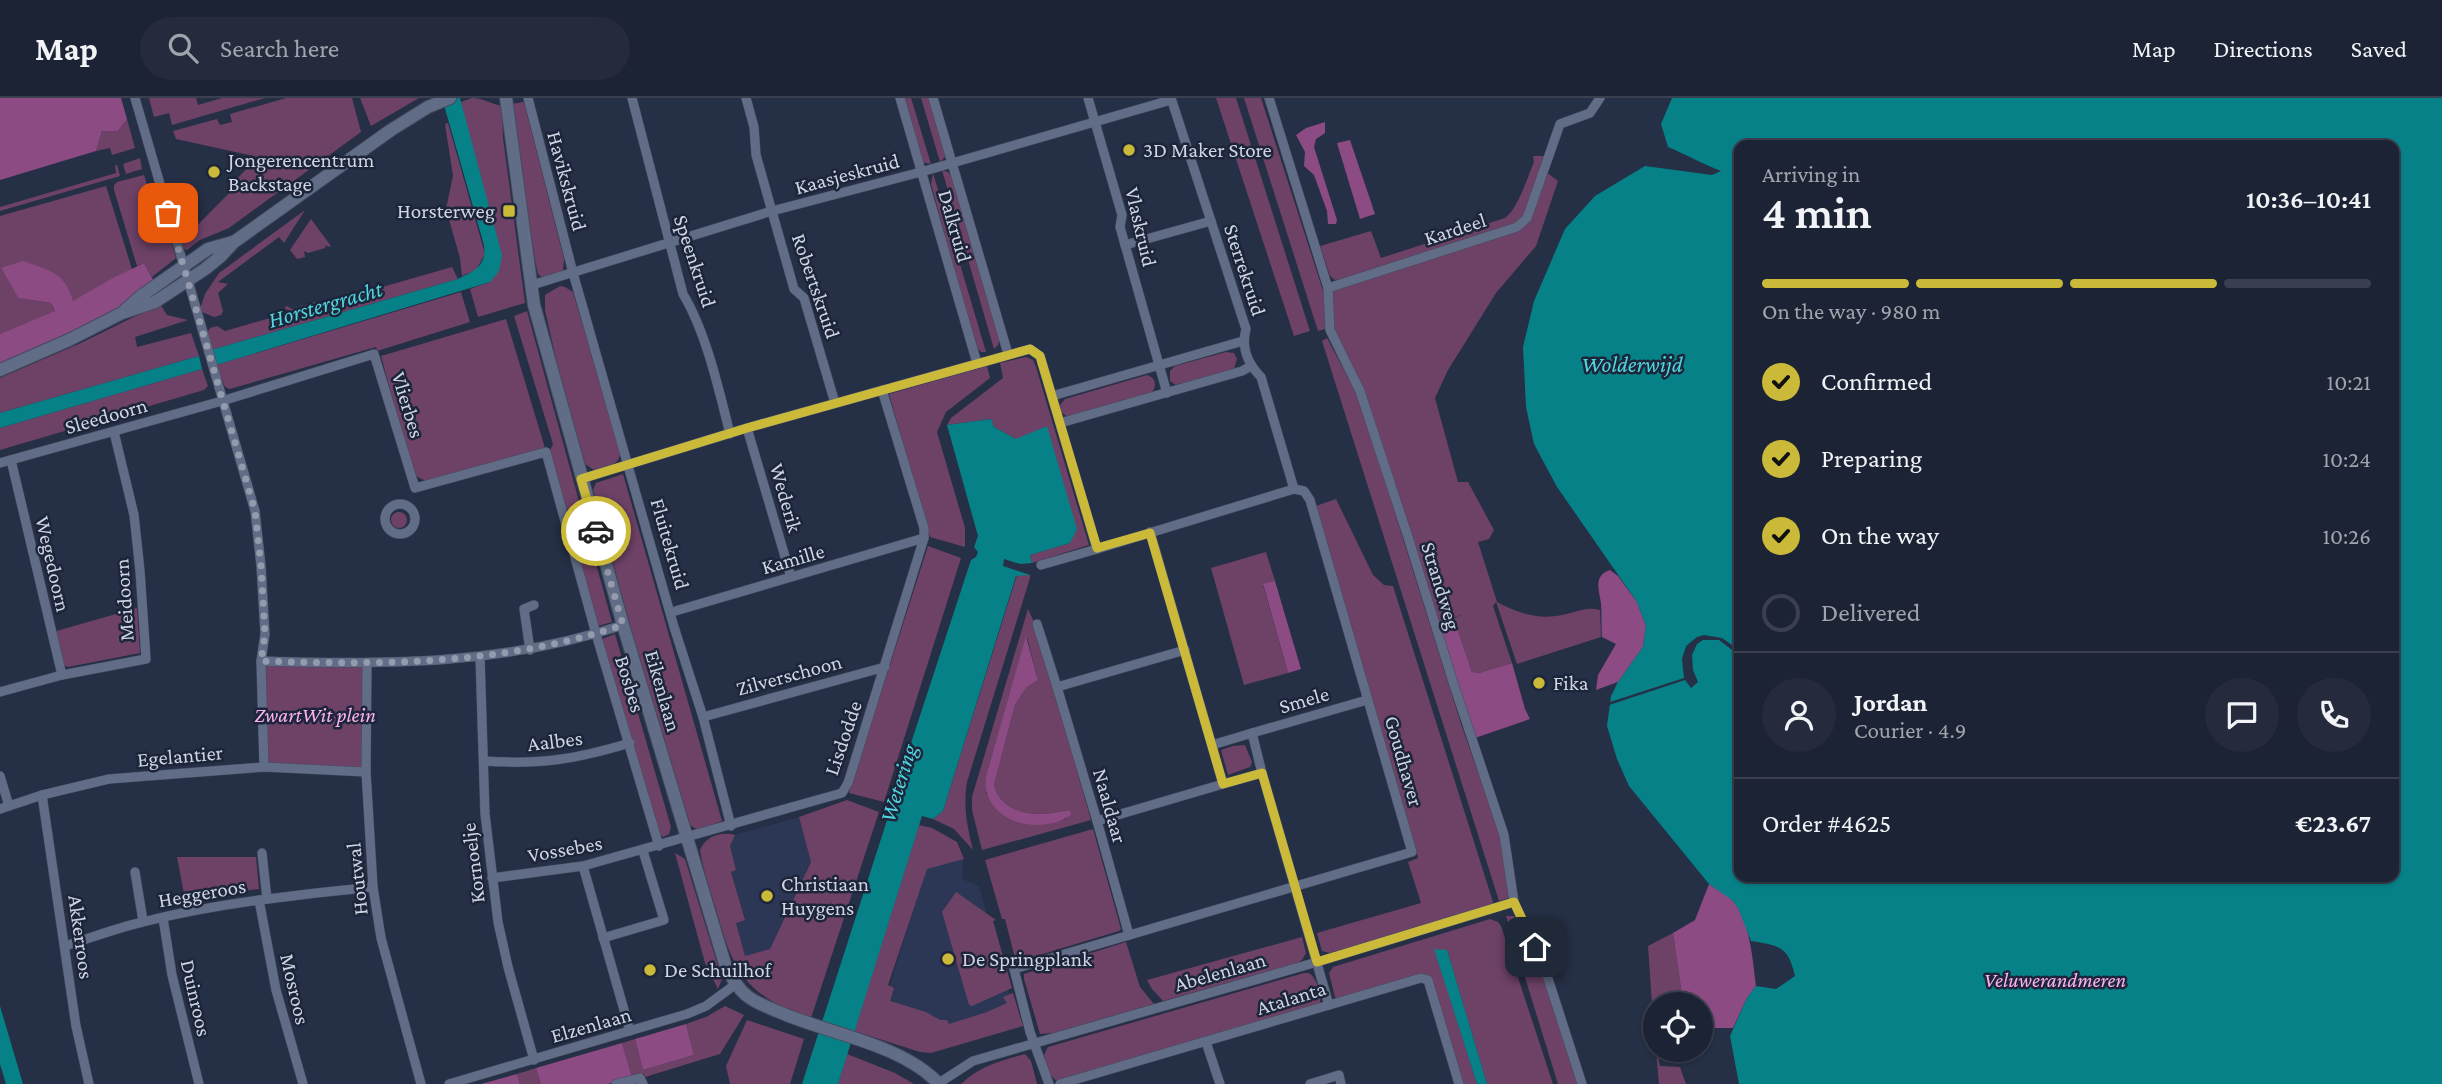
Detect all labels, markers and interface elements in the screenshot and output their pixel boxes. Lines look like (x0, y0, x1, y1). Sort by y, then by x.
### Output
search box (140, 17, 630, 80)
icon: search (164, 29, 202, 67)
text: Map (35, 30, 98, 67)
text: Search here (220, 34, 339, 63)
text: Map (2132, 35, 2176, 62)
text: Directions (2214, 35, 2313, 62)
text: Saved (2351, 35, 2407, 62)
street label: Havikskruid (542, 129, 592, 233)
place label: 3D Maker Store (1143, 138, 1272, 162)
marker: 3D Maker Store (1121, 142, 1137, 158)
place label: Jongerencentrum Backstage (226, 148, 374, 196)
street label: Kaasjeskruid (792, 149, 902, 199)
text: Arriving in (1762, 161, 1860, 187)
marker: Jongerencentrum Backstage (206, 164, 222, 180)
pin (138, 183, 198, 243)
street label: Vlaskruid (1120, 185, 1162, 269)
text: 10:36–10:41 (2246, 185, 2371, 214)
street label: Dalkruid (933, 187, 977, 265)
text: 4 min (1762, 187, 1872, 238)
icon: bag (149, 194, 187, 232)
place label: Horsterweg (397, 199, 495, 223)
marker: Horsterweg (501, 203, 517, 219)
street label: Kardeel (1421, 208, 1489, 250)
street label: Speenkruid (669, 212, 721, 310)
street label: Sterrekruid (1219, 221, 1271, 319)
street label: Robertskruid (787, 230, 845, 342)
water label: Horstergracht (265, 275, 386, 333)
text: On the way · 980 m (1762, 298, 1940, 324)
water label: Wolderwijd (1581, 351, 1684, 378)
icon: check (1762, 363, 1800, 401)
text: Confirmed (1821, 367, 1932, 396)
street label: Vlierbes (387, 369, 429, 441)
text: 10:21 (2327, 369, 2371, 395)
street label: Sleedoorn (62, 393, 150, 439)
icon: check (1762, 440, 1800, 478)
text: Preparing (1821, 444, 1922, 473)
text: 10:24 (2322, 446, 2371, 472)
street label: Wederik (765, 461, 807, 535)
courier (561, 496, 631, 566)
street label: Fluitekruid (646, 496, 694, 592)
icon: car (577, 512, 615, 550)
street label: Wegedoorn (30, 514, 76, 614)
icon: check (1762, 517, 1800, 555)
text: On the way (1821, 521, 1939, 550)
text: 10:26 (2322, 523, 2371, 549)
street label: Kamille (759, 539, 827, 579)
street label: Strandweg (1416, 539, 1466, 633)
street label: Meidoorn (109, 558, 139, 642)
text: Delivered (1821, 598, 1920, 627)
street label: Eikenlaan (640, 648, 686, 734)
street label: Zilverschoon (734, 649, 844, 701)
street label: Bosbes (610, 653, 650, 715)
place label: Fika (1553, 671, 1589, 695)
marker: Fika (1531, 675, 1547, 691)
button: person (1762, 678, 1836, 752)
button: chat (2205, 678, 2279, 752)
button: phone (2297, 678, 2371, 752)
street label: Smele (1276, 681, 1332, 719)
text: Jordan (1854, 688, 1928, 717)
street label: Lisdodde (819, 698, 867, 778)
park label: ZwartWit plein (254, 703, 376, 727)
street label: Goudhaver (1380, 713, 1428, 810)
text: Courier · 4.9 (1854, 717, 1966, 743)
street label: Aalbes (526, 726, 584, 756)
street label: Egelantier (136, 740, 224, 772)
water label: Wetering (874, 740, 922, 825)
street label: Naaldaar (1088, 766, 1132, 847)
text: Order #4625 (1762, 809, 1891, 838)
text: €23.67 (2295, 809, 2371, 838)
street label: Kornoelje (456, 822, 490, 904)
street label: Vossebes (526, 831, 604, 867)
street label: Houtwal (341, 842, 373, 916)
place label: Christiaan Huygens (781, 872, 869, 920)
street label: Heggeroos (156, 873, 248, 913)
marker: Christiaan Huygens (759, 888, 775, 904)
street label: Akkerroos (63, 893, 99, 981)
pin (1505, 917, 1565, 977)
icon: home (1516, 928, 1554, 966)
place label: De Springplank (962, 947, 1092, 971)
street label: Abelenlaan (1171, 947, 1269, 997)
street label: Mosroos (275, 951, 315, 1027)
marker: De Springplank (940, 951, 956, 967)
street label: Duinroos (176, 957, 216, 1039)
place label: De Schuilhof (664, 958, 773, 982)
marker: De Schuilhof (642, 962, 658, 978)
park label: Veluwerandmeren (1984, 968, 2126, 992)
street label: Atalanta (1253, 976, 1329, 1020)
map controls (1643, 992, 1713, 1062)
button: locate (1643, 992, 1713, 1062)
street label: Elzenlaan (548, 1002, 634, 1048)

